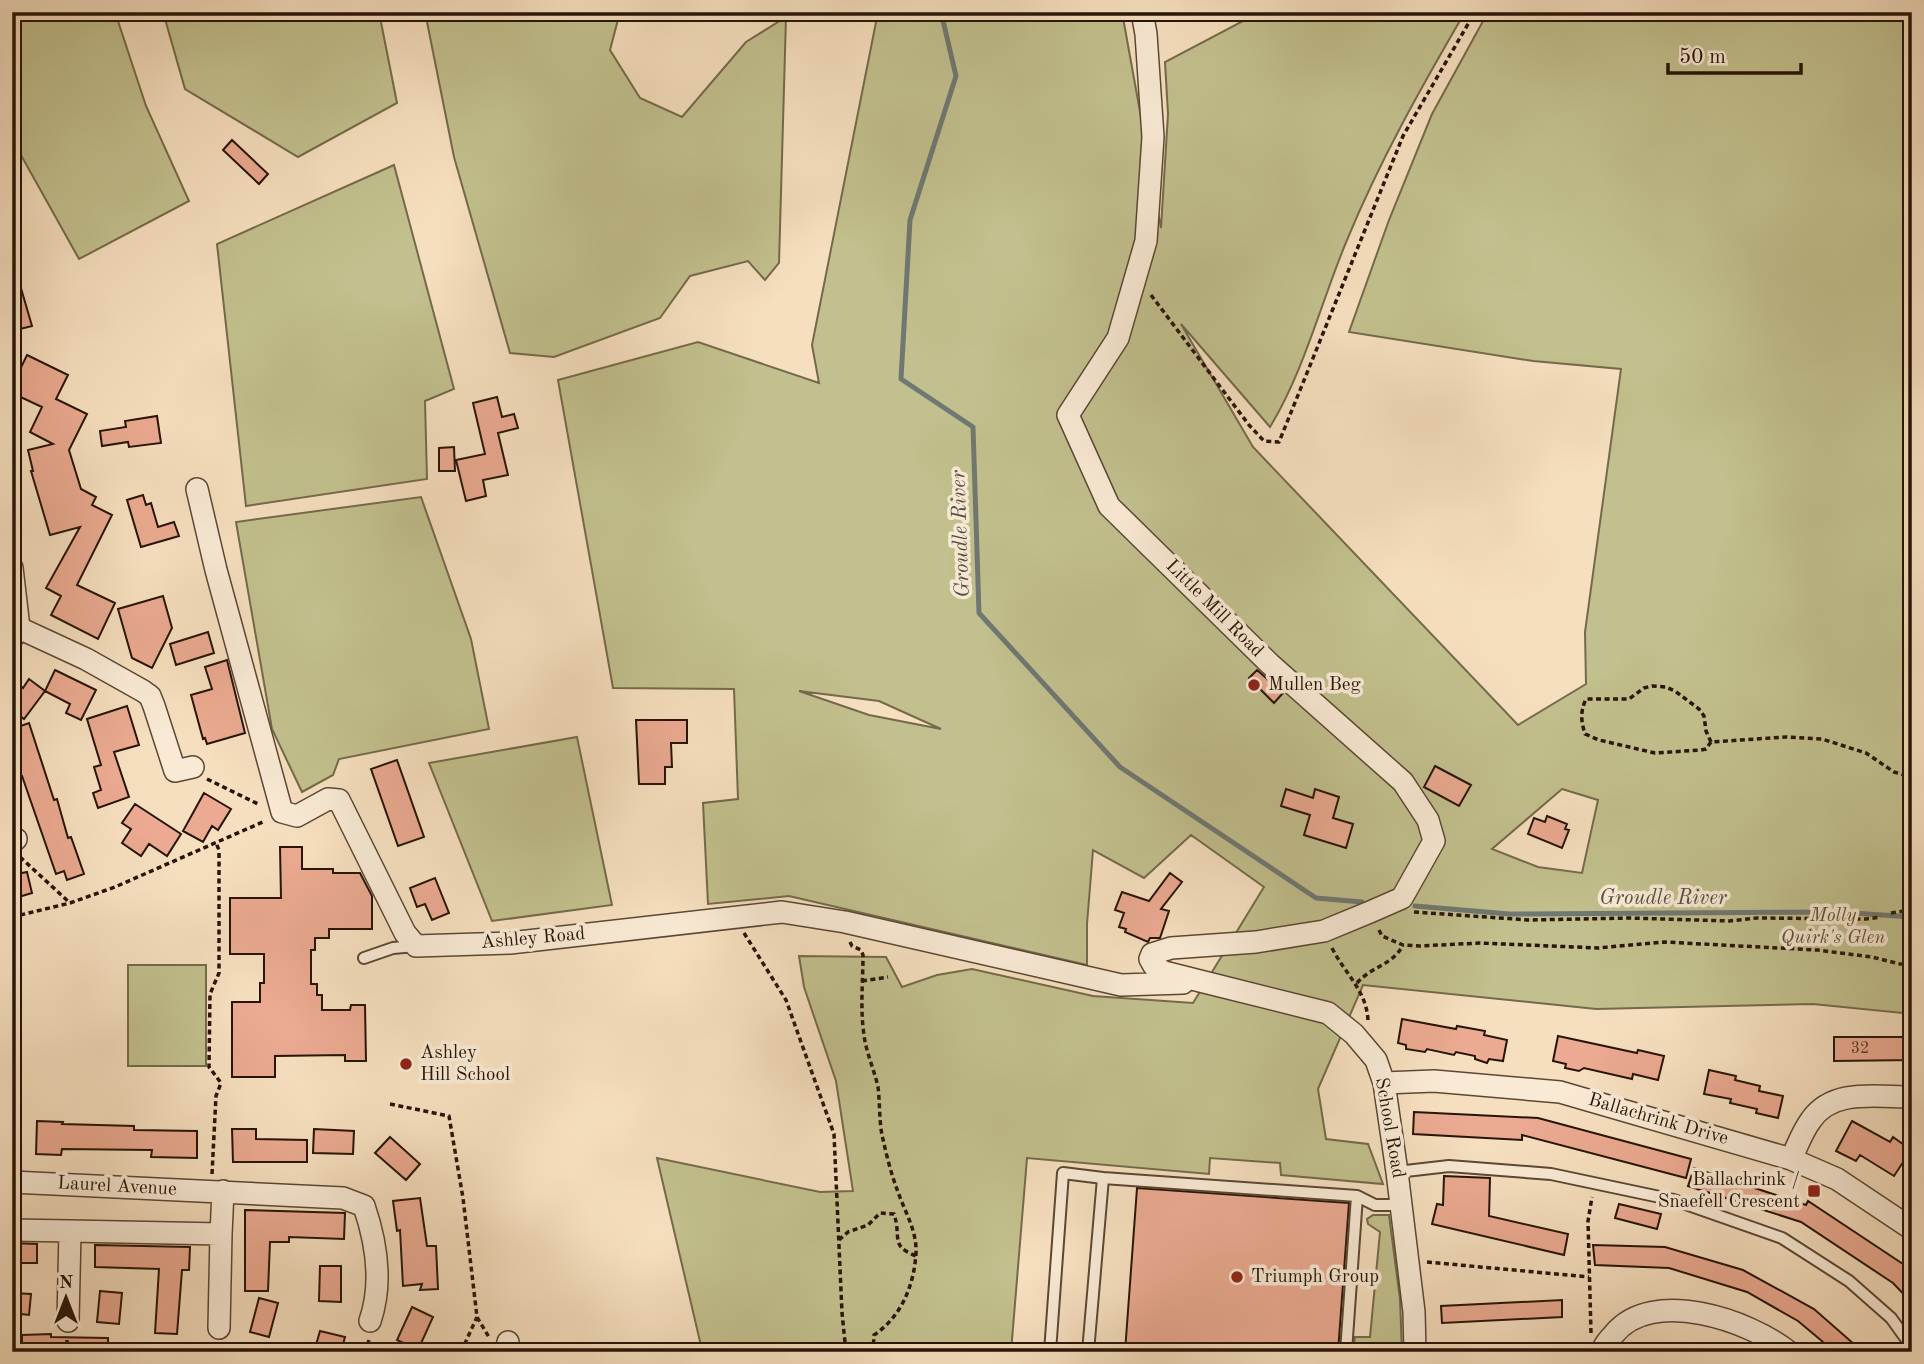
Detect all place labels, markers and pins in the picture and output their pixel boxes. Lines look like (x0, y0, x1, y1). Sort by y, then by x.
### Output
place label: Mullen Beg (1268, 676, 1361, 695)
marker: Mullen Beg (1246, 677, 1262, 693)
place label: Ashley Hill School (420, 1044, 510, 1085)
marker: Ashley Hill School (398, 1056, 414, 1072)
place label: Ballachrink / Snaefell Crescent (1658, 1171, 1800, 1212)
marker: Ballachrink / Snaefell Crescent (1806, 1183, 1822, 1199)
place label: Triumph Group (1251, 1268, 1379, 1287)
marker: Triumph Group (1229, 1269, 1245, 1285)

